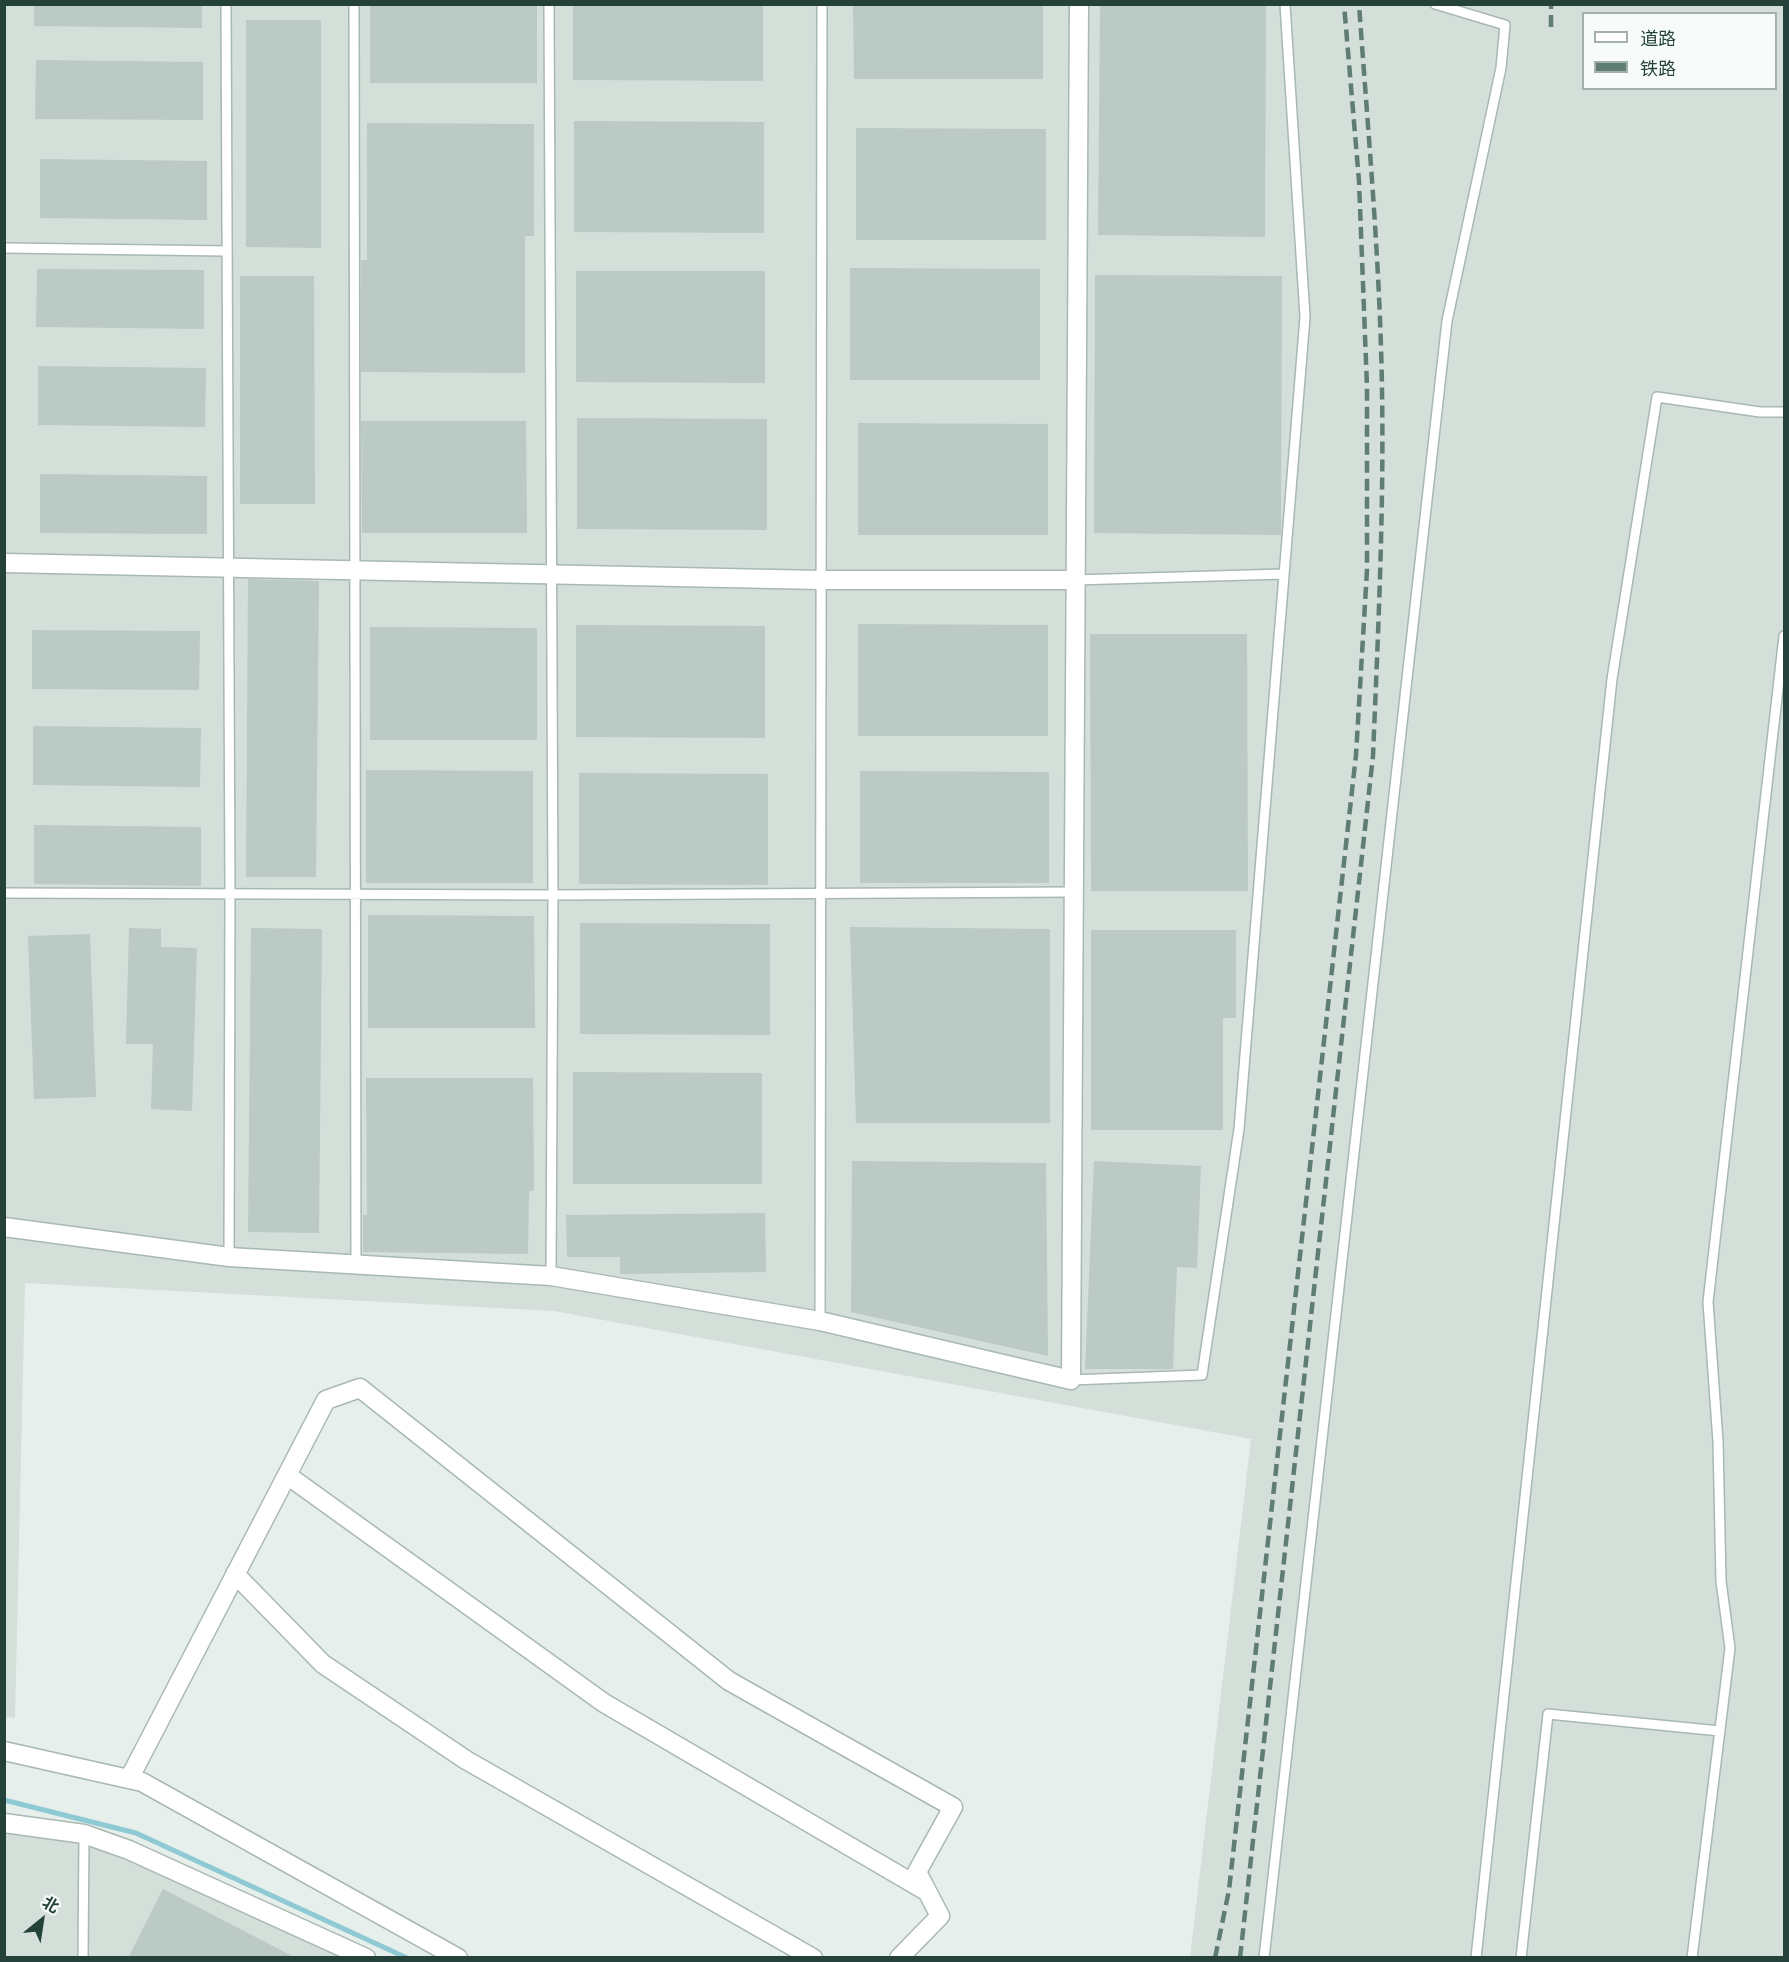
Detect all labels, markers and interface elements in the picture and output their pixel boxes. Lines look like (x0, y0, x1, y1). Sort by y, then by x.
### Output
legend (1582, 12, 1777, 90)
text: 道路 (1640, 26, 1676, 50)
text: 铁路 (1640, 56, 1676, 80)
north arrow (12, 1890, 72, 1950)
text: 北 (39, 1891, 63, 1918)

